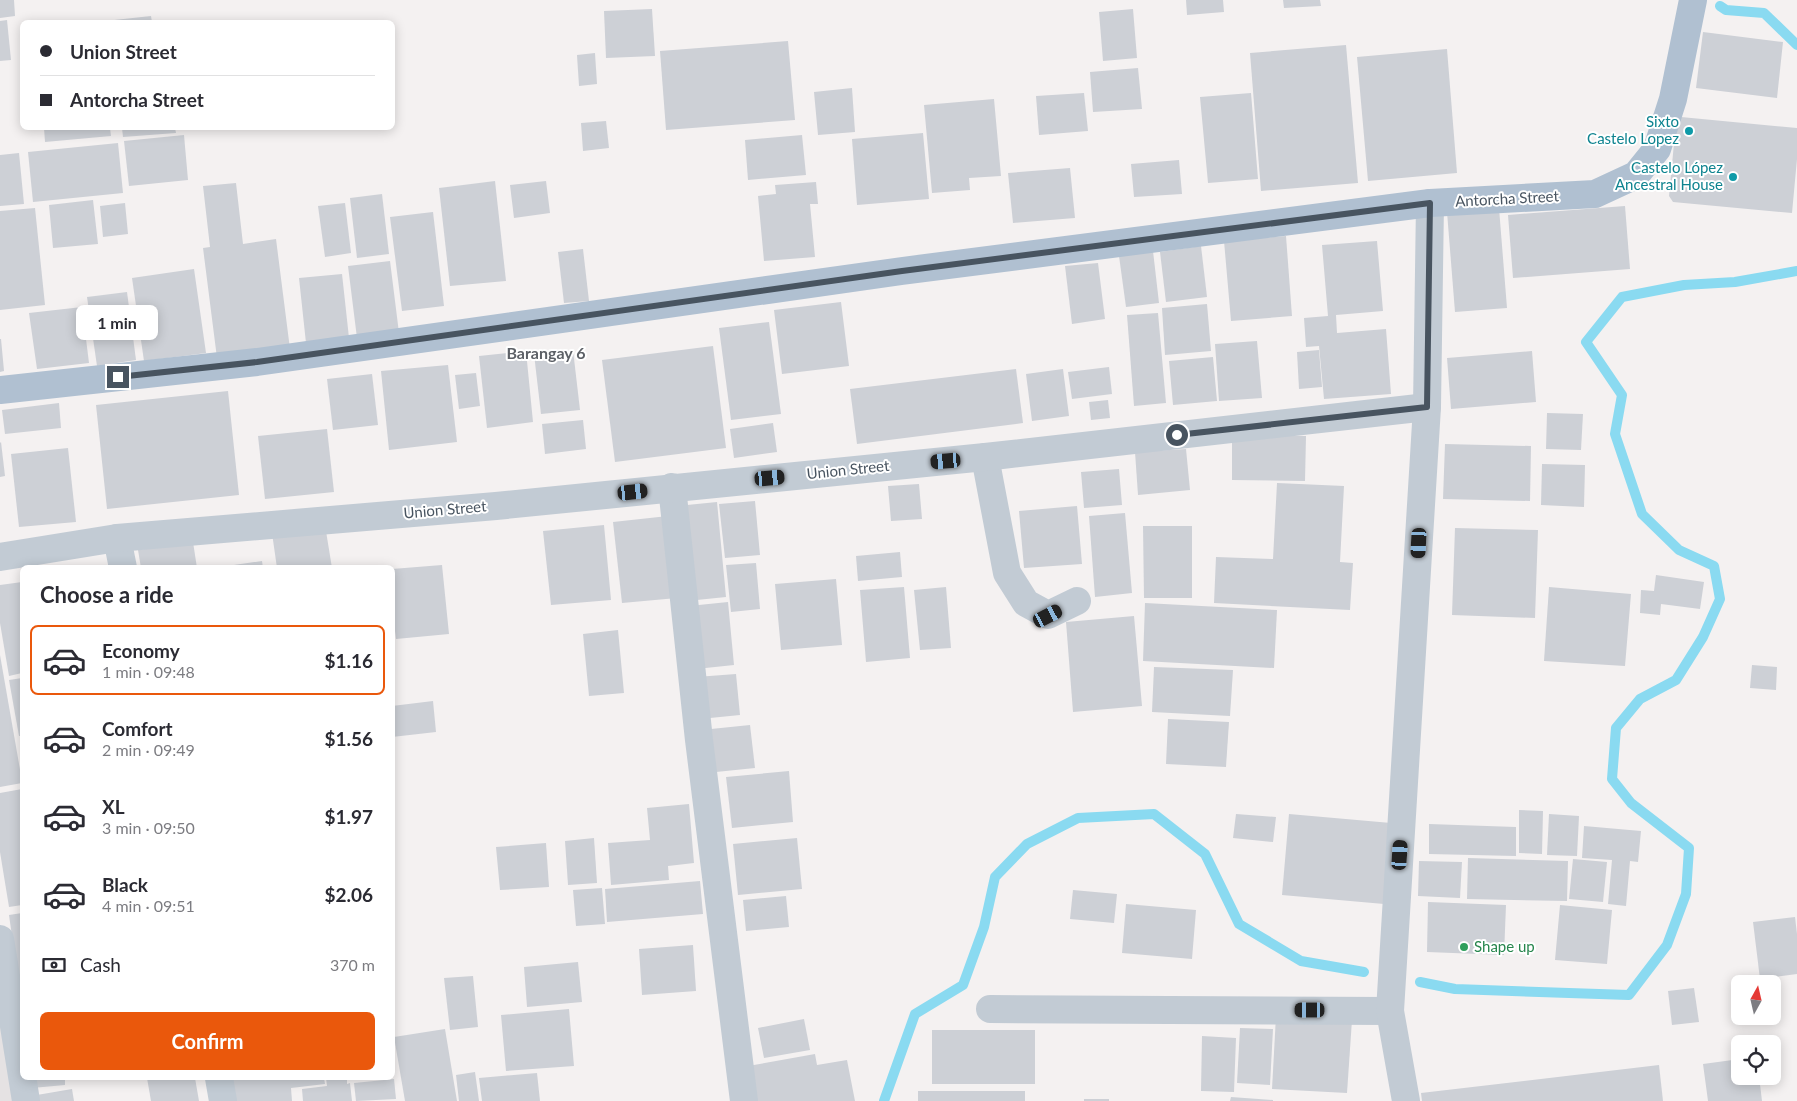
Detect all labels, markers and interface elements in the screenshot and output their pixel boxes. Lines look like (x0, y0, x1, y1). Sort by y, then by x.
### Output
text: Union Street (70, 40, 177, 63)
text: Antorcha Street (70, 88, 204, 111)
place label: Sixto Castelo Lopez (1587, 112, 1679, 147)
marker: Sixto Castelo Lopez (1683, 125, 1695, 137)
place label: Castelo López Ancestral House (1615, 158, 1723, 193)
marker: Castelo López Ancestral House (1727, 171, 1739, 183)
street label: Antorcha Street (1455, 186, 1560, 210)
callout: 1 min (77, 304, 159, 340)
text: 1 min (97, 313, 137, 332)
district label: Barangay 6 (506, 343, 586, 362)
route end (107, 366, 129, 388)
route start (1166, 424, 1188, 446)
car (930, 452, 961, 470)
street label: Union Street (806, 456, 891, 482)
car (754, 469, 785, 487)
car (617, 483, 648, 501)
street label: Union Street (403, 496, 488, 522)
car (1410, 528, 1427, 558)
text: Choose a ride (40, 581, 174, 608)
car (1031, 603, 1064, 629)
icon: car (42, 638, 87, 683)
text: Economy (102, 639, 180, 662)
text: $1.16 (324, 649, 373, 672)
text: 1 min · 09:48 (102, 662, 195, 681)
icon: car (42, 716, 87, 761)
text: Comfort (102, 717, 173, 740)
text: $1.56 (324, 727, 373, 750)
text: 2 min · 09:49 (102, 740, 195, 759)
icon: car (42, 794, 87, 839)
text: XL (102, 795, 125, 818)
text: $1.97 (324, 805, 373, 828)
text: 3 min · 09:50 (102, 818, 195, 837)
car (1391, 840, 1408, 870)
icon: car (42, 872, 87, 917)
text: Black (102, 873, 148, 896)
text: $2.06 (324, 883, 373, 906)
text: 4 min · 09:51 (102, 896, 195, 915)
place label: Shape up (1474, 937, 1535, 955)
marker: Shape up (1458, 941, 1470, 953)
icon: cash (40, 951, 68, 979)
text: Cash (80, 953, 121, 976)
text: 370 m (330, 955, 375, 974)
north arrow (1731, 975, 1781, 1025)
map controls (1731, 975, 1781, 1085)
car (1295, 1003, 1325, 1018)
button: Confirm (40, 1012, 375, 1070)
button: locate (1731, 1035, 1781, 1085)

